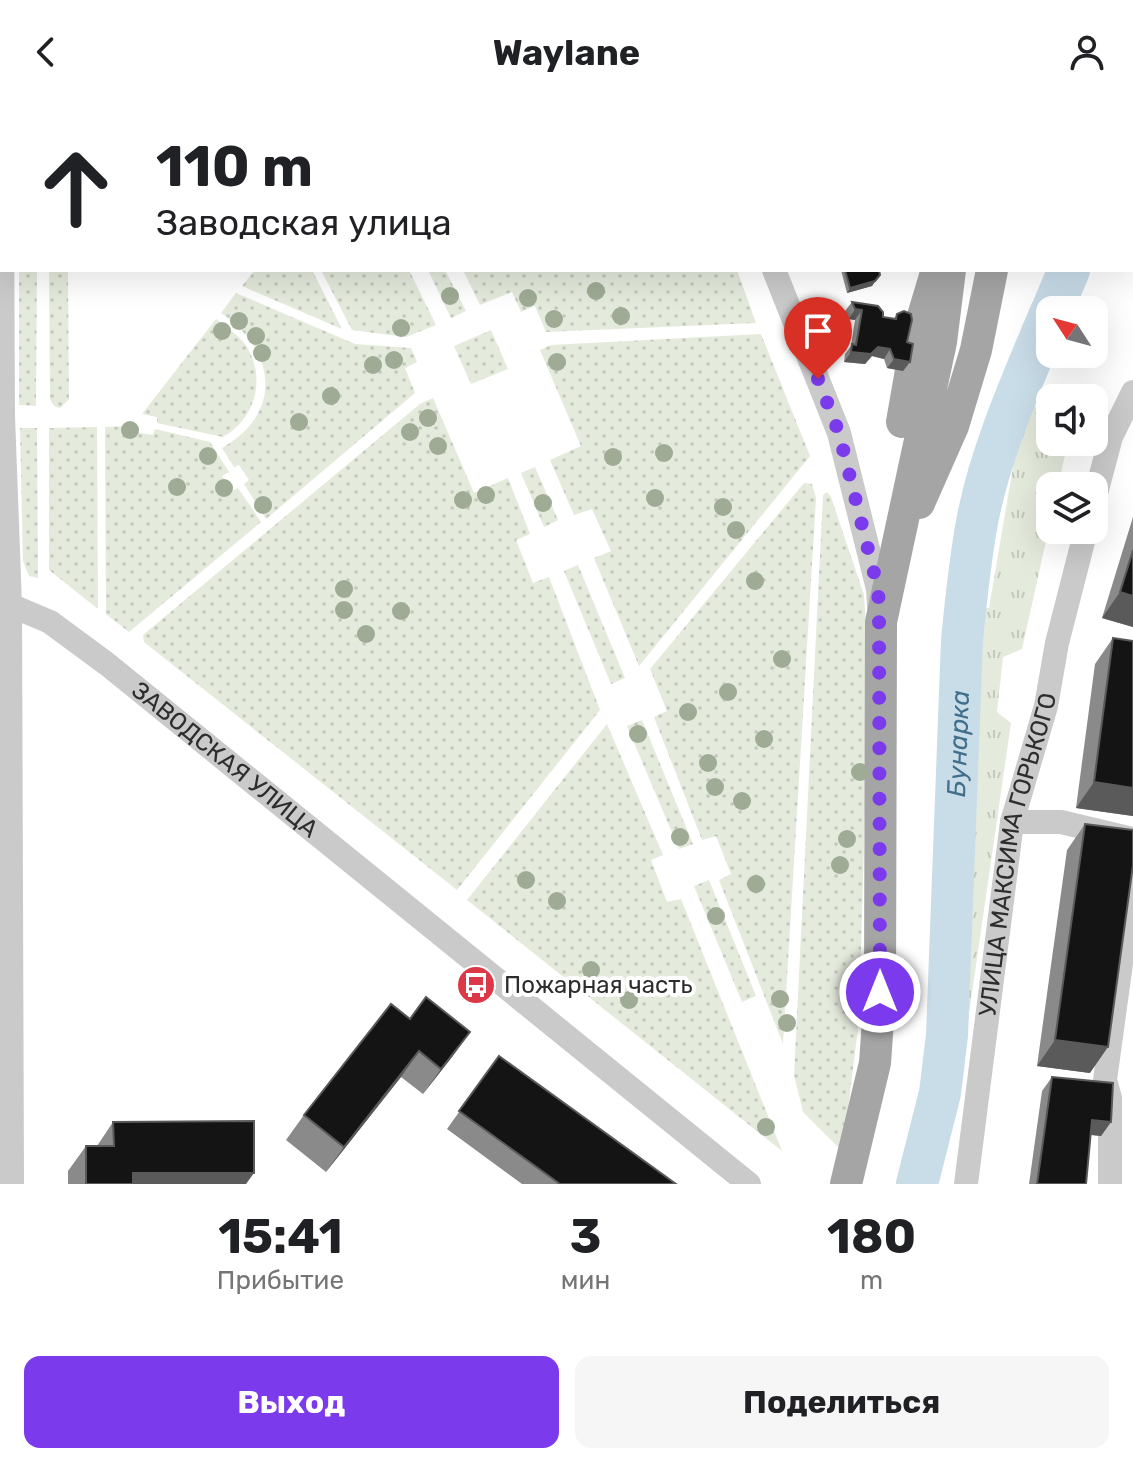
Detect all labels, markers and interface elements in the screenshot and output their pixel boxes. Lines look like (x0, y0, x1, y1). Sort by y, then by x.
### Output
icon: back (24, 30, 68, 74)
icon: person (1065, 30, 1109, 74)
text: Waylane (493, 31, 640, 74)
text: 110 m (156, 134, 313, 200)
icon: ahead (24, 136, 128, 240)
text: Заводская улица (156, 201, 452, 244)
north arrow (1036, 296, 1108, 368)
map controls (1036, 296, 1108, 544)
pin (784, 297, 852, 379)
icon: arrive (796, 309, 840, 353)
button: sound (1036, 384, 1108, 456)
button: layers (1036, 472, 1108, 544)
street label: ЗАВОДСКАЯ УЛИЦА (126, 676, 324, 843)
water label: Бунарка (941, 690, 976, 797)
street label: УЛИЦА МАКСИМА ГОРЬКОГО (973, 691, 1062, 1018)
position arrow (838, 950, 922, 1034)
bus stop icon: Пожарная часть (455, 964, 497, 1006)
place label: Пожарная часть (504, 971, 692, 999)
text: 15:41 (218, 1208, 343, 1265)
text: 3 (570, 1208, 601, 1265)
text: 180 (827, 1208, 916, 1265)
text: Прибытие (217, 1265, 344, 1296)
text: мин (561, 1265, 610, 1296)
text: m (860, 1265, 883, 1296)
button: Выход (24, 1356, 559, 1448)
button: Поделиться (575, 1356, 1109, 1448)

